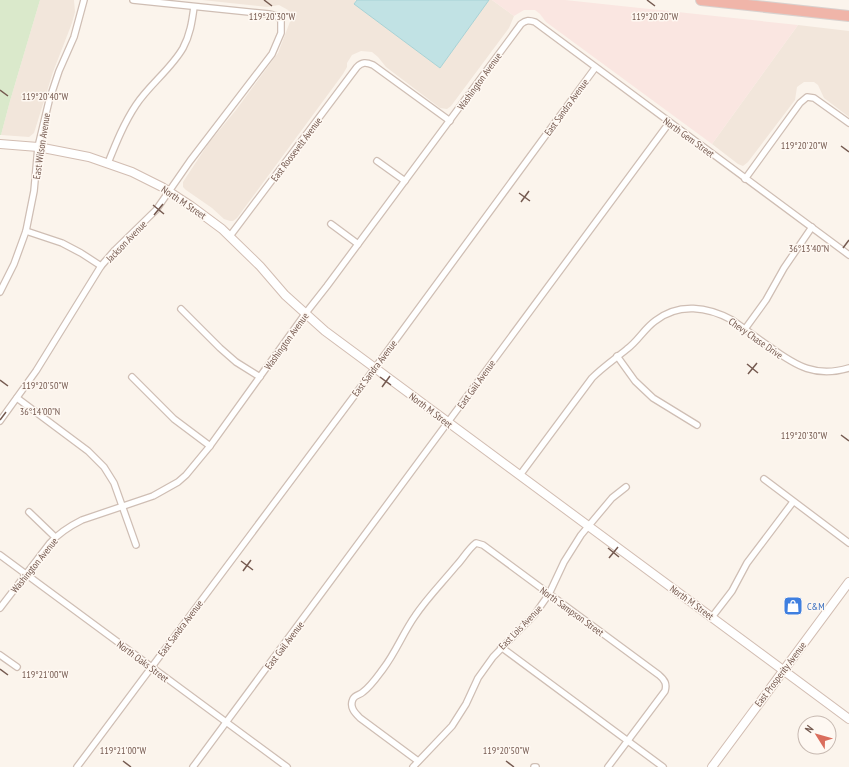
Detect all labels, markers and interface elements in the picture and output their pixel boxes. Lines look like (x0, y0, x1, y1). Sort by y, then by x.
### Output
text: 119°20'30"W (249, 10, 296, 23)
text: 119°20'20"W (632, 10, 679, 23)
street label: Washington Avenue (454, 50, 505, 112)
street label: East Sandra Avenue (541, 76, 591, 138)
text: 119°20'40"W (22, 90, 69, 103)
street label: East Wilson Avenue (30, 112, 53, 180)
street label: North Gem Street (660, 114, 717, 161)
street label: East Roosevelt Avenue (268, 115, 325, 184)
text: 119°20'20"W (781, 139, 828, 152)
street label: North M Street (159, 183, 209, 222)
street label: Jackson Avenue (103, 218, 149, 266)
text: 36°13'40"N (789, 242, 829, 255)
street label: Washington Avenue (261, 310, 312, 372)
street label: Chevy Chase Drive (726, 315, 785, 362)
street label: East Sandra Avenue (349, 337, 400, 399)
street label: East Gail Avenue (454, 357, 498, 411)
text: 119°20'50"W (22, 379, 69, 392)
street label: North M Street (406, 390, 455, 431)
text: 36°14'00"N (20, 405, 60, 418)
text: 119°20'30"W (781, 429, 828, 442)
street label: Washington Avenue (8, 535, 61, 596)
street label: North M Street (667, 582, 716, 623)
street label: North Sampson Street (537, 584, 606, 639)
shop icon: C&M (782, 595, 804, 617)
street label: East Sandra Avenue (155, 597, 206, 659)
place label: C&M (807, 600, 825, 613)
street label: East Lois Avenue (496, 602, 545, 652)
street label: East Gail Avenue (262, 619, 307, 672)
street label: North Oaks Street (114, 638, 171, 685)
street label: East Prosperity Avenue (752, 639, 809, 709)
text: 119°21'00"W (22, 668, 69, 681)
north arrow (797, 715, 837, 755)
text: N (802, 722, 816, 736)
text: 119°21'00"W (100, 744, 147, 757)
text: 119°20'50"W (483, 744, 530, 757)

